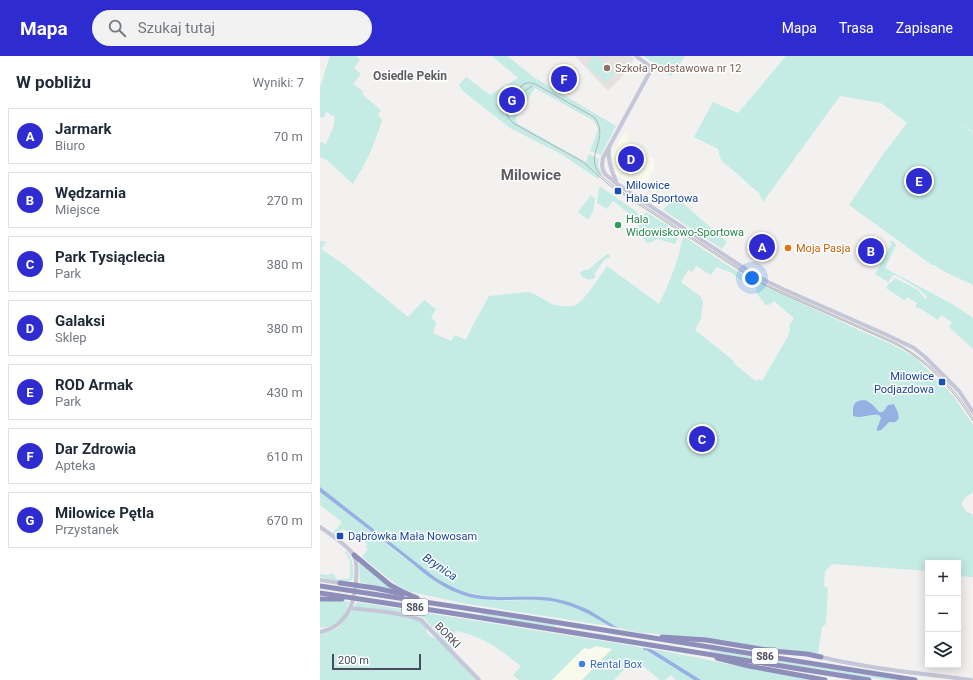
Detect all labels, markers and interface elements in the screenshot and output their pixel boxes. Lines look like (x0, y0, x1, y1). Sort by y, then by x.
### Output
search box (92, 10, 372, 46)
text: Mapa (20, 17, 68, 40)
icon: search (106, 17, 128, 39)
text: Szukaj tutaj (138, 19, 215, 37)
text: Mapa (782, 20, 817, 36)
text: Trasa (839, 20, 874, 36)
text: Zapisane (896, 20, 953, 36)
place label: Szkoła Podstawowa nr 12 (615, 62, 742, 75)
marker: Szkoła Podstawowa nr 12 (602, 63, 612, 73)
pin: F (551, 64, 577, 94)
district label: Osiedle Pekin (373, 69, 447, 83)
text: W pobliżu (16, 72, 91, 92)
text: Wyniki: 7 (253, 75, 304, 90)
pin: G (499, 85, 525, 115)
text: Jarmark (55, 120, 111, 138)
text: A (26, 129, 34, 144)
text: 70 m (274, 129, 303, 144)
text: Biuro (55, 138, 85, 153)
pin: D (618, 144, 644, 174)
district label: Milowice (501, 166, 561, 184)
pin: E (906, 166, 932, 196)
place label: Milowice Hala Sportowa (626, 179, 698, 205)
text: Wędzarnia (55, 184, 126, 202)
marker: Milowice Hala Sportowa (613, 186, 623, 196)
text: B (26, 193, 34, 208)
text: 270 m (266, 193, 303, 208)
text: Miejsce (55, 202, 100, 217)
place label: Hala Widowiskowo-Sportowa (626, 213, 744, 239)
marker: Hala Widowiskowo-Sportowa (613, 220, 623, 230)
pin: A (749, 232, 775, 262)
pin: B (858, 236, 884, 266)
place label: Moja Pasja (796, 242, 850, 255)
marker: Moja Pasja (783, 243, 793, 253)
text: Park Tysiąclecia (55, 248, 165, 266)
text: C (26, 257, 34, 272)
text: 380 m (266, 257, 303, 272)
text: Park (55, 266, 81, 281)
your location (742, 268, 762, 288)
text: Galaksi (55, 312, 105, 330)
text: D (26, 321, 34, 336)
text: 380 m (266, 321, 303, 336)
text: Sklep (55, 330, 87, 345)
place label: Milowice Podjazdowa (874, 370, 934, 396)
text: ROD Armak (55, 376, 133, 394)
marker: Milowice Podjazdowa (937, 377, 947, 387)
text: E (26, 385, 34, 400)
text: 430 m (266, 385, 303, 400)
text: Park (55, 394, 81, 409)
pin: C (689, 424, 715, 454)
text: Dar Zdrowia (55, 440, 136, 458)
text: F (26, 449, 34, 464)
text: 610 m (266, 449, 303, 464)
text: Apteka (55, 458, 96, 473)
text: Milowice Pętla (55, 504, 154, 522)
text: G (26, 513, 34, 528)
text: 670 m (266, 513, 303, 528)
text: Przystanek (55, 522, 119, 537)
place label: Dąbrówka Mała Nowosam (348, 530, 477, 543)
marker: Dąbrówka Mała Nowosam (335, 531, 345, 541)
water label: Brynica (420, 550, 460, 584)
map controls (925, 560, 961, 668)
button: + (925, 560, 961, 596)
button: − (925, 596, 961, 632)
road number: S86 (402, 599, 428, 615)
street label: BORKI (432, 620, 463, 651)
button: layers (925, 632, 961, 668)
road number: S86 (752, 648, 778, 664)
scale bar (332, 652, 421, 671)
text: 200 m (338, 654, 369, 667)
place label: Rental Box (590, 658, 643, 671)
marker: Rental Box (577, 659, 587, 669)

